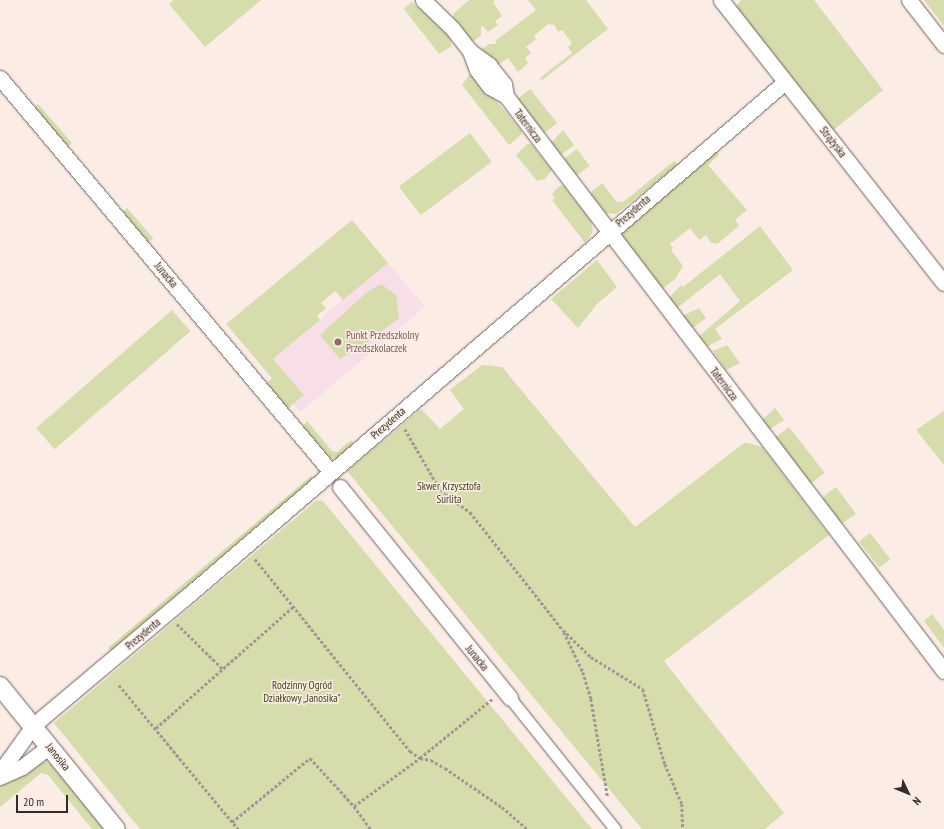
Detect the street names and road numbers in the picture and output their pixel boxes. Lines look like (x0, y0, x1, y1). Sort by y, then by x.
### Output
street label: Taternicza (511, 107, 545, 145)
street label: Strążyska (817, 124, 849, 160)
street label: Prezydenta (613, 192, 653, 230)
street label: Junacka (152, 260, 180, 290)
street label: Taternicza (707, 365, 741, 403)
street label: Prezydenta (368, 404, 408, 442)
street label: Prezydenta (123, 616, 163, 652)
street label: Junacka (463, 642, 491, 674)
street label: Janosika (43, 741, 73, 773)

